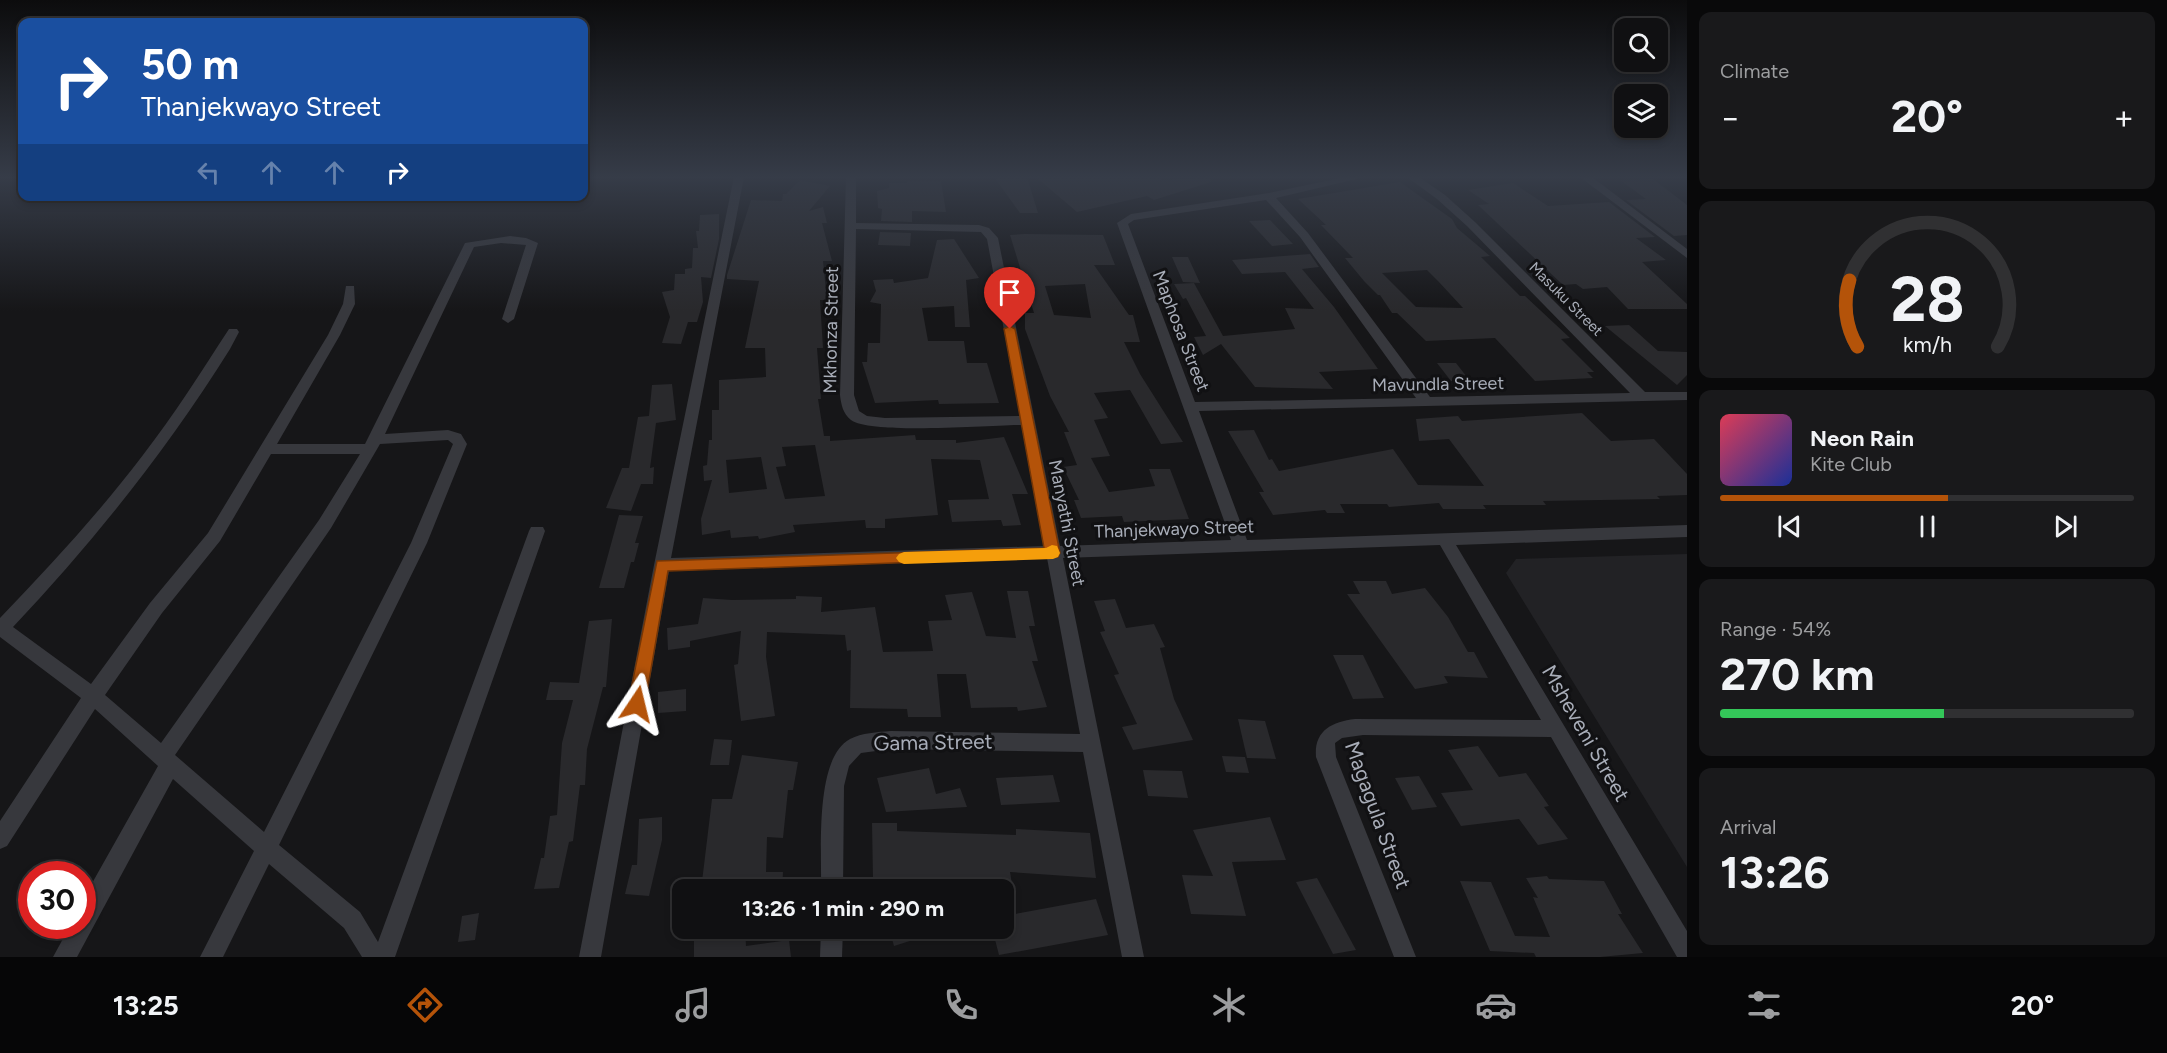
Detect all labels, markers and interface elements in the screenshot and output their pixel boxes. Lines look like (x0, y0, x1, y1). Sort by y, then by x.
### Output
map controls (1614, 18, 1668, 138)
button: search (1614, 18, 1668, 72)
text: 50 m (141, 39, 239, 90)
icon: right (42, 42, 120, 120)
text: Climate (1720, 59, 1789, 83)
button: layers (1614, 84, 1668, 138)
text: 20° (1891, 89, 1963, 143)
text: Thanjekwayo Street (141, 90, 381, 123)
text: − (1720, 98, 1741, 137)
text: + (2113, 98, 2134, 137)
icon: left (192, 156, 225, 189)
icon: ahead (255, 156, 288, 189)
icon: ahead (318, 156, 351, 189)
icon: right (381, 156, 414, 189)
street label: Masuku Street (1525, 258, 1607, 340)
text: 28 (1890, 262, 1964, 337)
street label: Mkhonza Street (819, 266, 843, 394)
pin (984, 267, 1035, 329)
street label: Maphosa Street (1148, 267, 1214, 395)
icon: arrive (993, 276, 1026, 309)
text: km/h (1903, 332, 1951, 357)
street label: Mavundla Street (1372, 372, 1504, 396)
text: Neon Rain (1810, 425, 1914, 452)
text: Kite Club (1810, 452, 1892, 476)
street label: Manyathi Street (1044, 458, 1090, 588)
icon: previous (1773, 510, 1806, 543)
icon: pause (1911, 510, 1944, 543)
icon: next (2049, 510, 2082, 543)
street label: Thanjekwayo Street (1094, 515, 1255, 543)
text: Range · 54% (1720, 617, 1831, 641)
text: 270 km (1720, 647, 1874, 701)
street label: Msheveni Street (1537, 660, 1635, 806)
position arrow (605, 672, 669, 736)
street label: Gama Street (873, 728, 993, 756)
street label: Magagula Street (1340, 738, 1416, 892)
text: Arrival (1720, 815, 1776, 839)
text: 13:26 (1720, 845, 1830, 899)
speed limit sign: 30 (18, 861, 96, 939)
text: 13:26 · 1 min · 290 m (742, 895, 944, 922)
icon: directions (404, 984, 446, 1026)
icon: music (672, 984, 714, 1026)
icon: phone (940, 984, 982, 1026)
icon: climate (1208, 984, 1250, 1026)
icon: car (1475, 984, 1517, 1026)
icon: filters (1743, 984, 1785, 1026)
text: 13:25 (113, 989, 179, 1022)
text: 20° (2011, 989, 2054, 1022)

